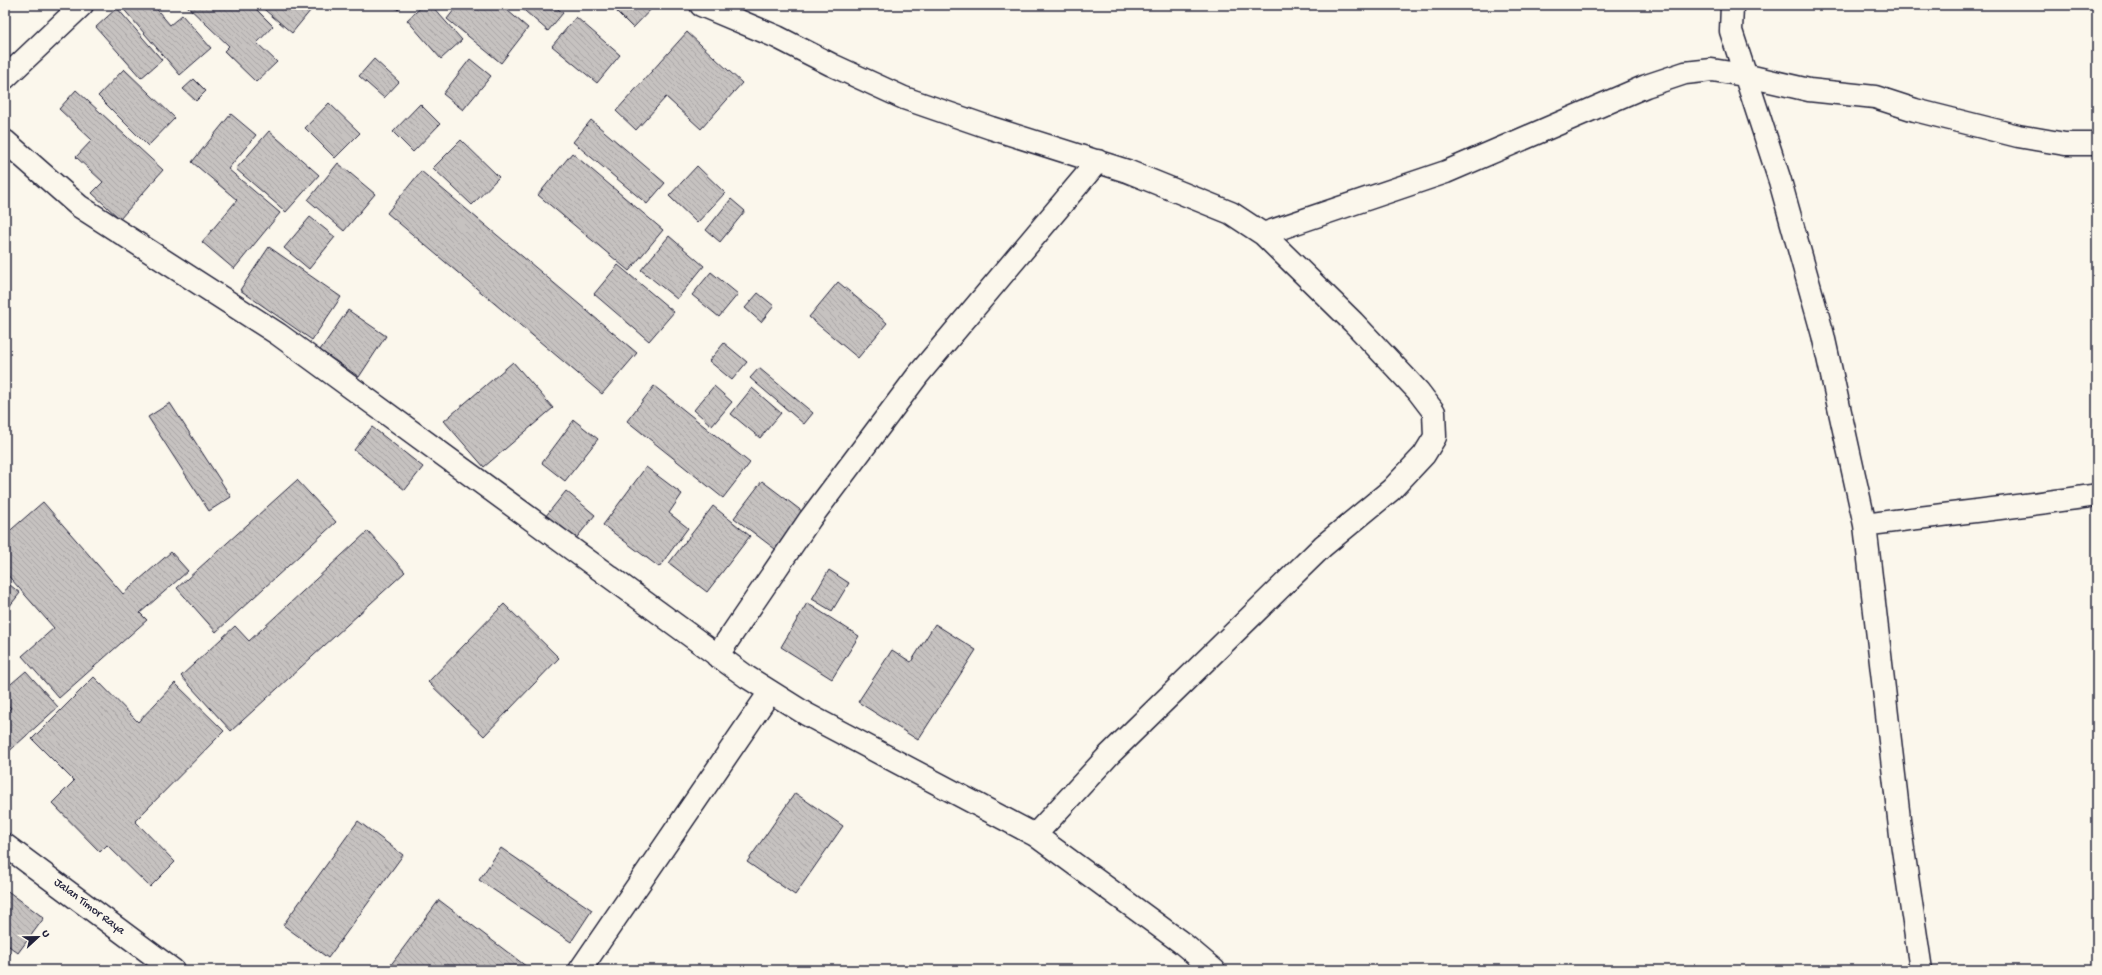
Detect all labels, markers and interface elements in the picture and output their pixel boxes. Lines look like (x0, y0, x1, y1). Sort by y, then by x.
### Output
street label: Jalan Timor Raya (51, 876, 128, 939)
north arrow (18, 917, 58, 957)
text: U (39, 929, 52, 940)

